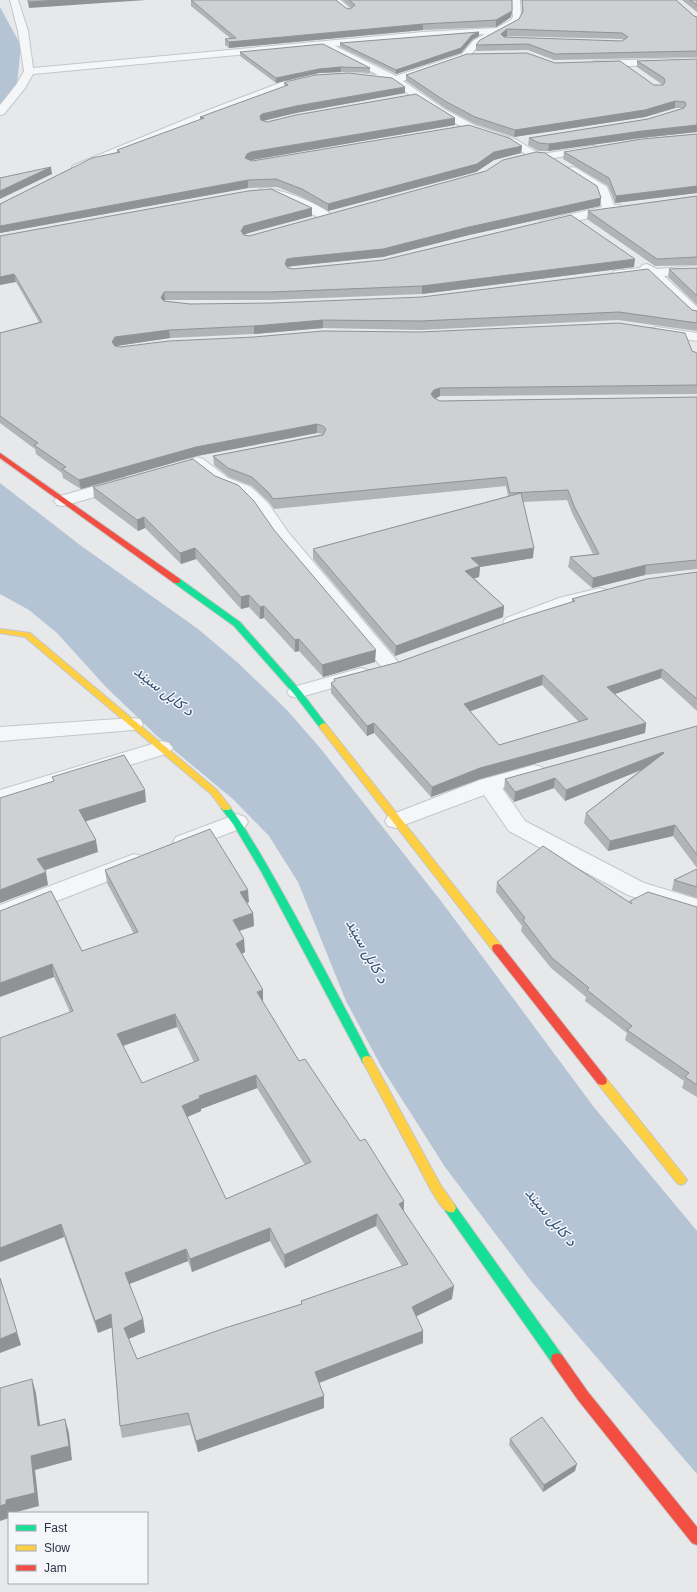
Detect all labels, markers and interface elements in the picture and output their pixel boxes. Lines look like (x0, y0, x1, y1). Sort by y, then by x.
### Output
water label: د کابل سيند (131, 662, 198, 720)
water label: د کابل سيند (342, 916, 392, 987)
water label: د کابل سيند (521, 1184, 581, 1251)
legend (8, 1512, 148, 1584)
text: Fast (44, 1521, 68, 1535)
text: Slow (44, 1541, 70, 1555)
text: Jam (44, 1561, 67, 1575)

